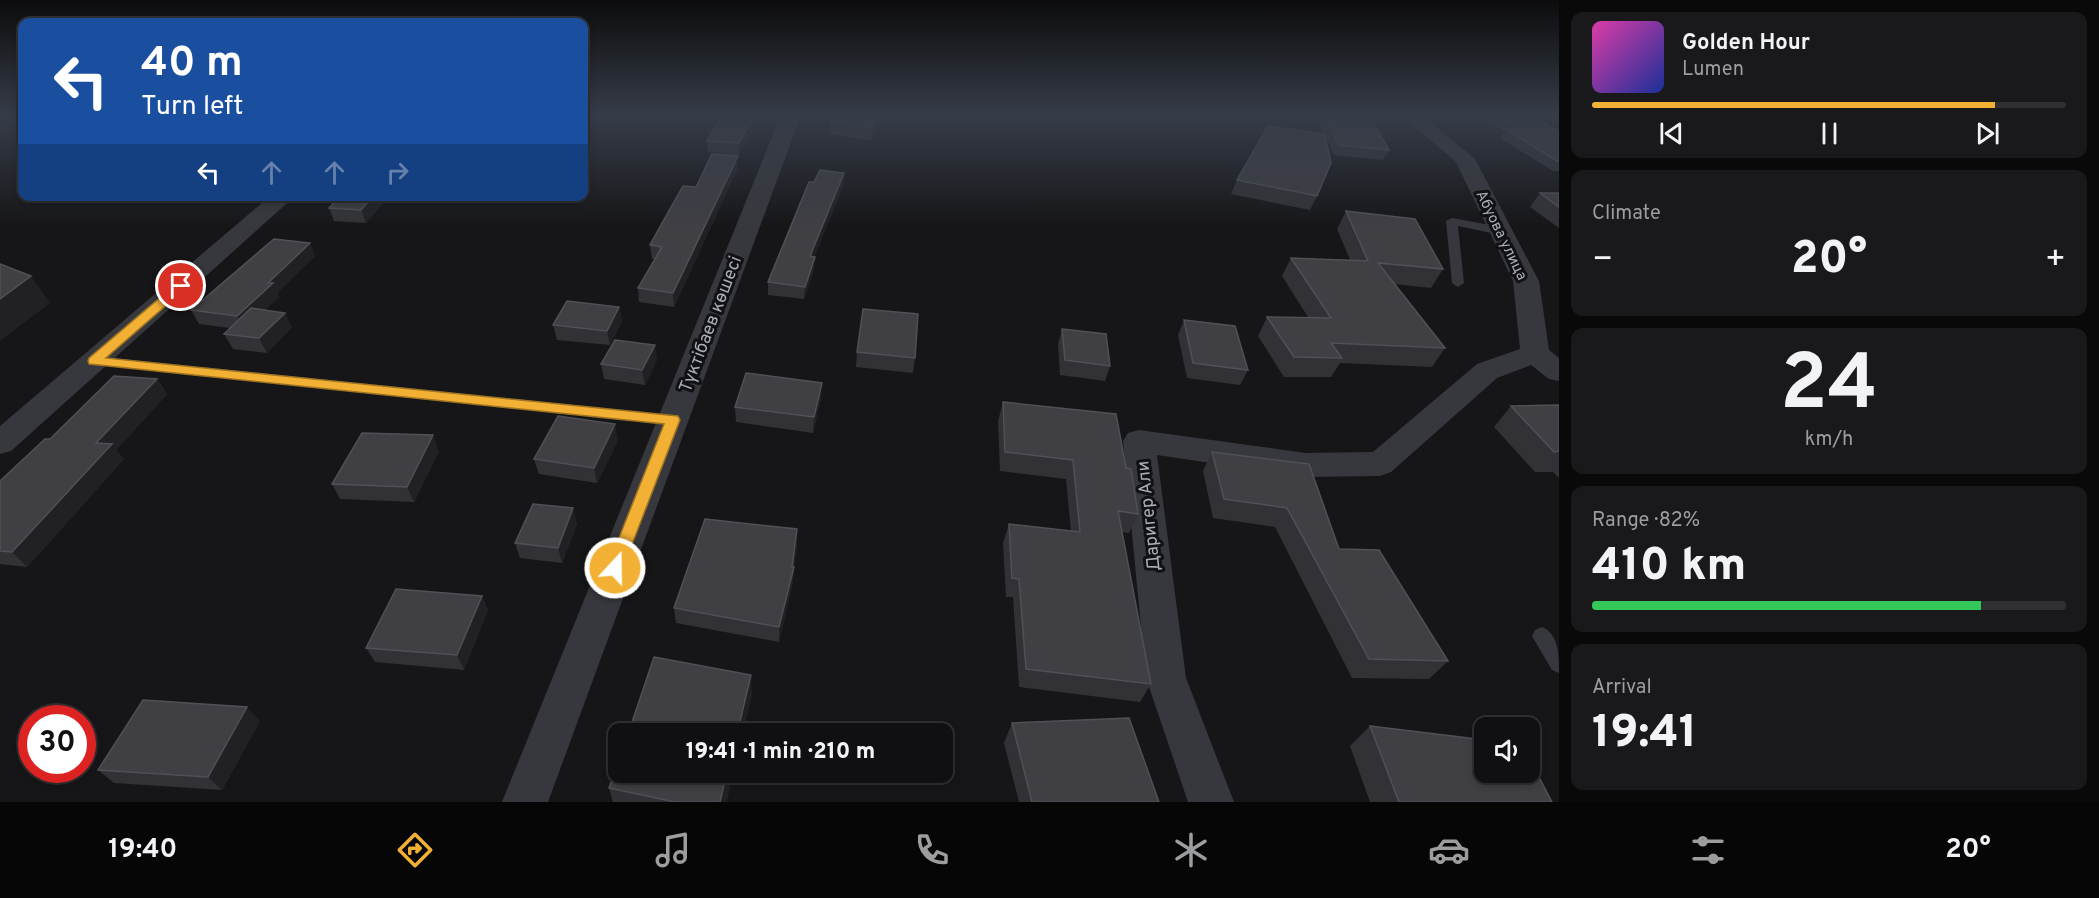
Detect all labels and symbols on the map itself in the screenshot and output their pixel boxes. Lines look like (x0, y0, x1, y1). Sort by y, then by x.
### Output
street label: Абуова улица (1471, 188, 1531, 284)
street label: Түктібаев көшесі (675, 253, 748, 396)
pin (155, 260, 206, 311)
street label: Даригер Али (1132, 459, 1167, 572)
position arrow (583, 536, 647, 600)
speed limit sign: 30 (18, 705, 96, 783)

